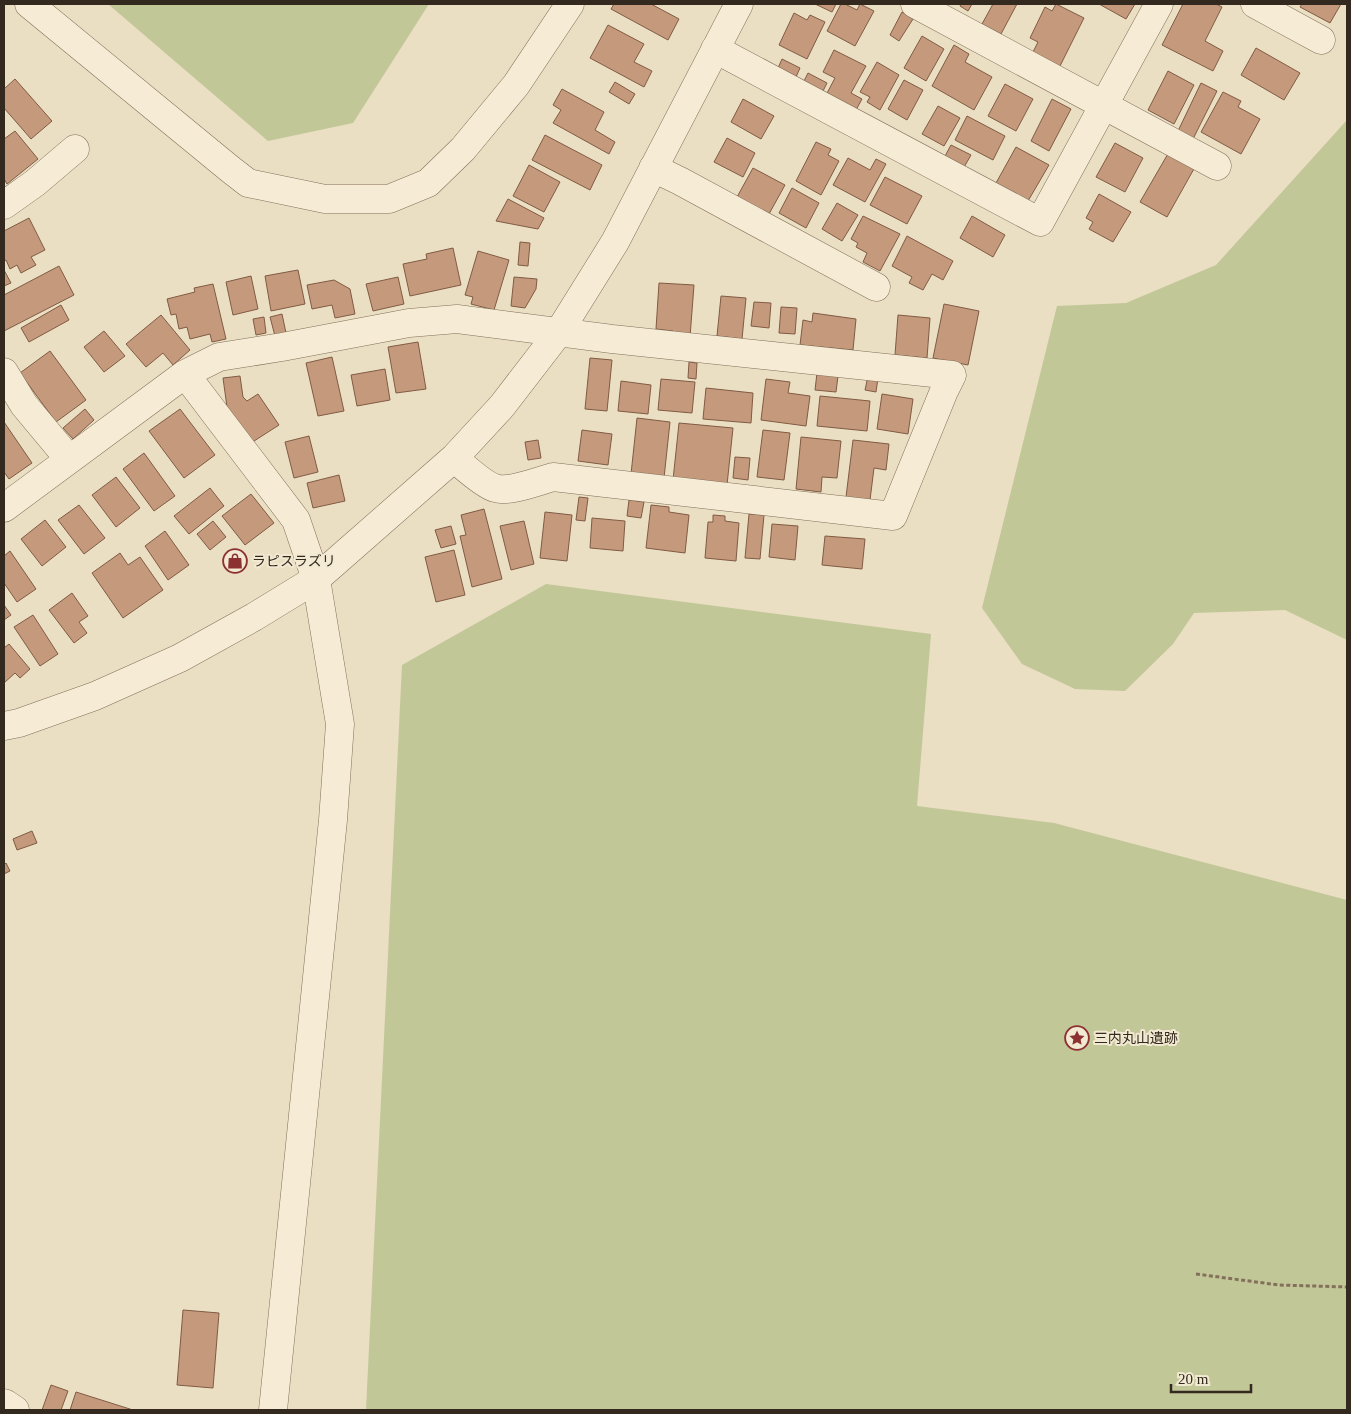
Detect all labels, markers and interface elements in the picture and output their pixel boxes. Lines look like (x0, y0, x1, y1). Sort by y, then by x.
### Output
shop icon: ラピスラズリ (222, 548, 248, 574)
place label: ラピスラズリ (252, 553, 336, 569)
place icon: 三内丸山遺跡 (1064, 1025, 1090, 1051)
place label: 三内丸山遺跡 (1094, 1031, 1178, 1046)
scale bar (1171, 1362, 1251, 1394)
text: 20 m (1178, 1371, 1209, 1387)

